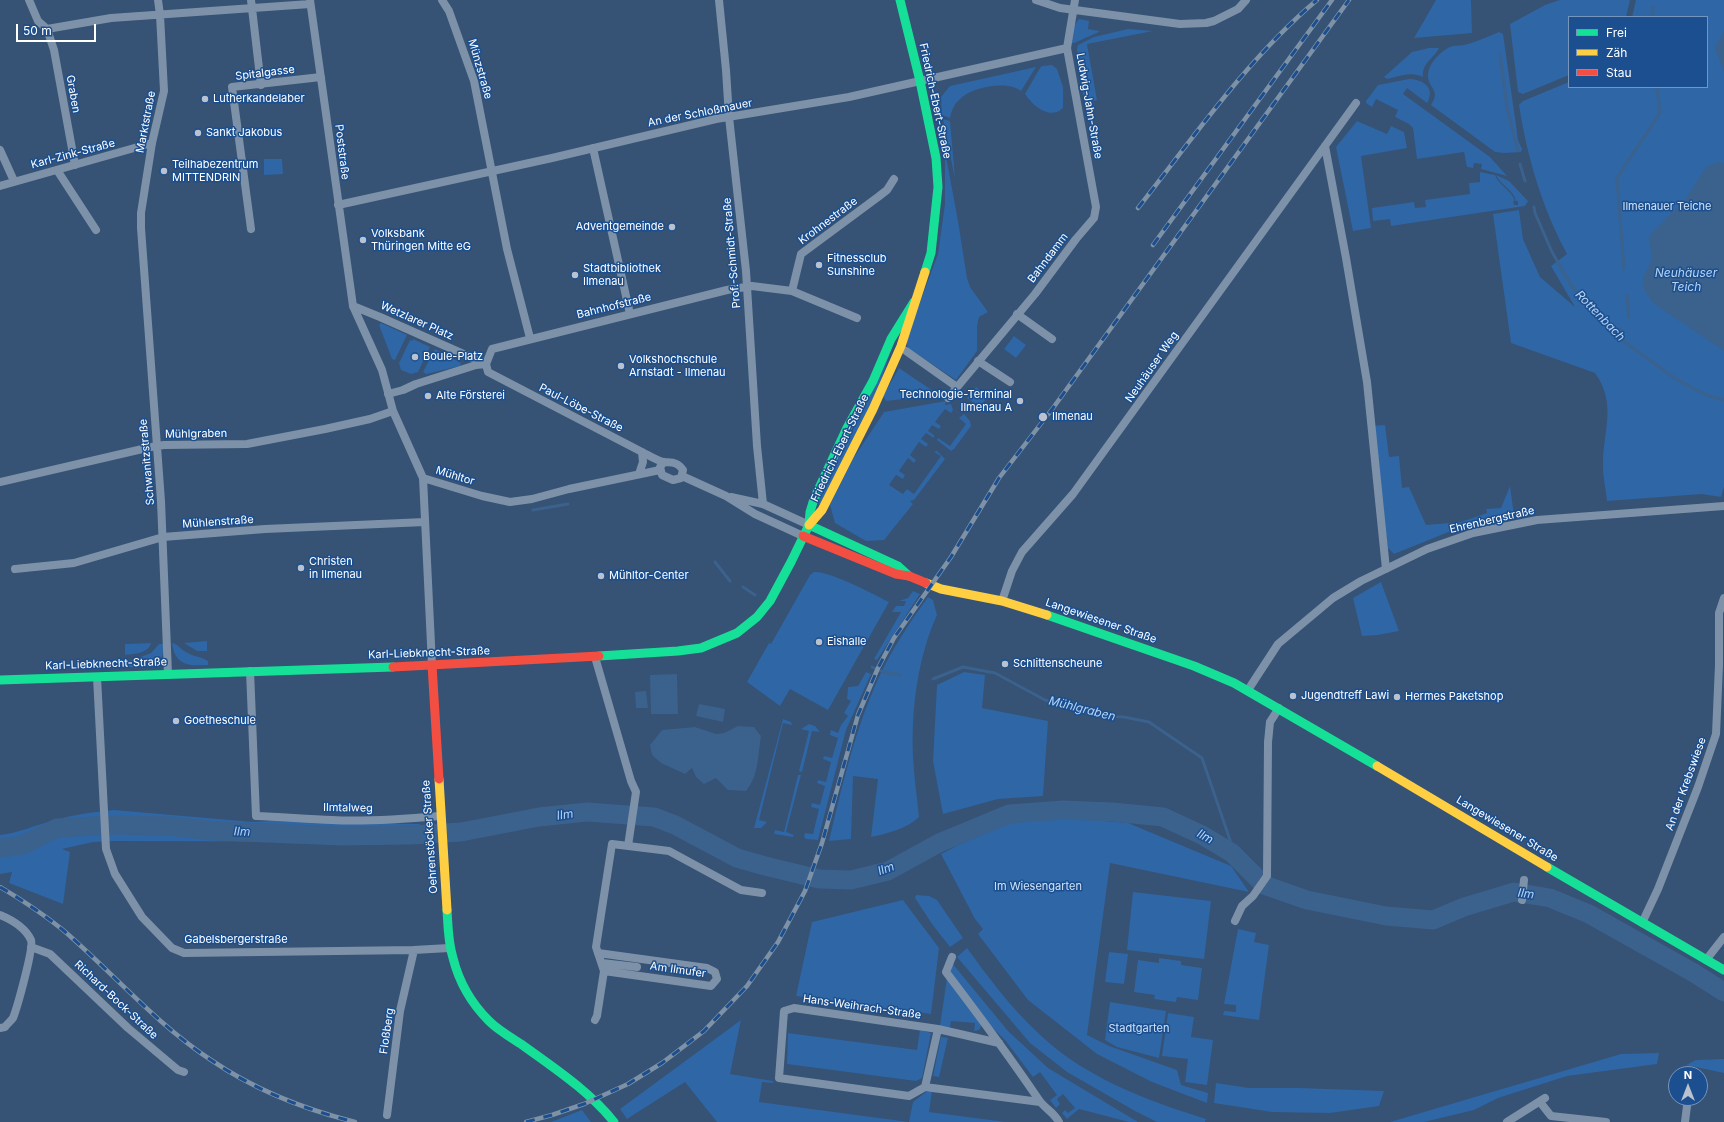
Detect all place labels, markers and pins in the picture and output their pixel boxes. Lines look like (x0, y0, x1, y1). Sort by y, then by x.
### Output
place label: Lutherkandelaber (213, 92, 305, 106)
marker: Lutherkandelaber (200, 94, 210, 104)
place label: Sankt Jakobus (206, 126, 282, 140)
marker: Sankt Jakobus (193, 128, 203, 138)
place label: Teilhabezentrum MITTENDRIN (172, 158, 258, 184)
marker: Teilhabezentrum MITTENDRIN (159, 166, 169, 176)
place label: Adventgemeinde (576, 220, 664, 234)
marker: Adventgemeinde (667, 222, 677, 232)
place label: Volksbank Thüringen Mitte eG (371, 227, 471, 253)
marker: Volksbank Thüringen Mitte eG (358, 235, 368, 245)
place label: Fitnessclub Sunshine (827, 252, 886, 278)
marker: Fitnessclub Sunshine (814, 260, 824, 270)
place label: Stadtbibliothek Ilmenau (583, 262, 661, 288)
marker: Stadtbibliothek Ilmenau (570, 270, 580, 280)
place label: Boule-Platz (423, 350, 483, 364)
marker: Boule-Platz (410, 352, 420, 362)
place label: Volkshochschule Arnstadt - Ilmenau (629, 353, 726, 379)
marker: Volkshochschule Arnstadt - Ilmenau (616, 361, 626, 371)
place label: Technologie-Terminal Ilmenau A (900, 388, 1012, 414)
place label: Alte Försterei (436, 389, 505, 403)
marker: Alte Försterei (423, 391, 433, 401)
marker: Technologie-Terminal Ilmenau A (1015, 396, 1025, 406)
place label: Ilmenau (1052, 410, 1093, 424)
marker: Ilmenau (1037, 411, 1049, 423)
place label: Christen in Ilmenau (309, 555, 362, 581)
marker: Christen in Ilmenau (296, 563, 306, 573)
place label: Mühltor-Center (609, 569, 689, 583)
marker: Mühltor-Center (596, 571, 606, 581)
place label: Eishalle (827, 635, 867, 649)
marker: Eishalle (814, 637, 824, 647)
place label: Schlittenscheune (1013, 657, 1102, 671)
marker: Schlittenscheune (1000, 659, 1010, 669)
place label: Jugendtreff Lawi (1301, 689, 1389, 703)
place label: Hermes Paketshop (1405, 690, 1503, 704)
marker: Jugendtreff Lawi (1288, 691, 1298, 701)
marker: Hermes Paketshop (1392, 692, 1402, 702)
place label: Goetheschule (184, 714, 256, 728)
marker: Goetheschule (171, 716, 181, 726)

